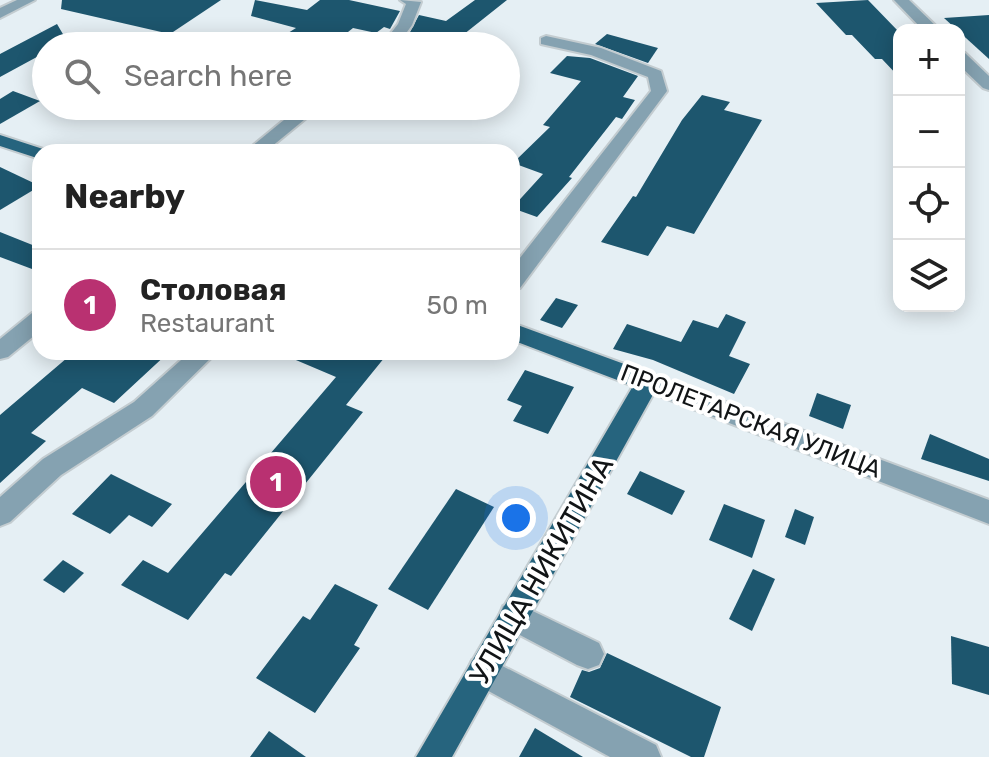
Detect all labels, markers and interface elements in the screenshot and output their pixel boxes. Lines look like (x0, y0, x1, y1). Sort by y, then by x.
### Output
map controls (893, 24, 965, 312)
button: + (893, 24, 965, 96)
search box (32, 32, 520, 120)
icon: search (60, 54, 104, 98)
text: Search here (124, 58, 292, 94)
button: − (893, 96, 965, 168)
button: locate (893, 168, 965, 240)
text: Nearby (64, 176, 185, 217)
button: layers (893, 240, 965, 312)
text: Столовая (140, 272, 287, 308)
text: 1 (84, 290, 96, 321)
text: 50 m (427, 290, 488, 321)
text: Restaurant (140, 308, 275, 339)
street label: ПРОЛЕТАРСКАЯ УЛИЦА (617, 358, 885, 484)
street label: УЛИЦА НИКИТИНА (463, 450, 620, 690)
pin: 1 (250, 452, 302, 512)
your location (496, 498, 536, 538)

